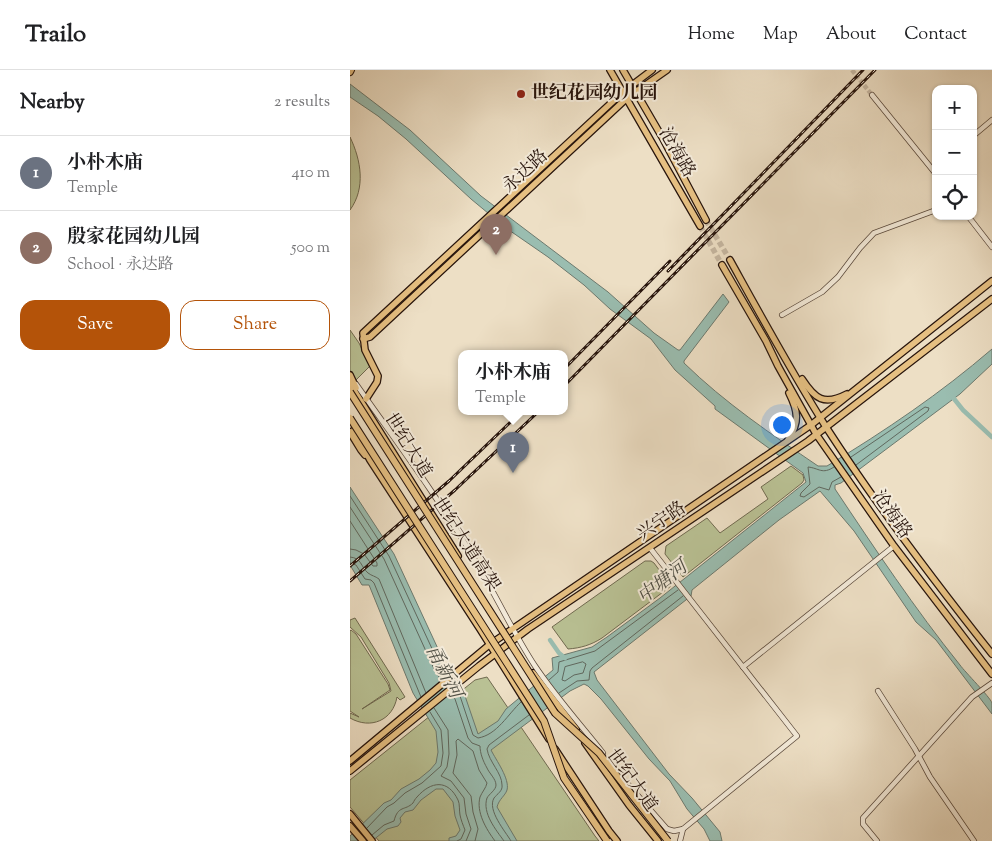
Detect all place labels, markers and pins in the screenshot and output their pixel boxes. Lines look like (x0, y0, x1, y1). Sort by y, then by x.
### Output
place label: 世纪花园幼儿园 (531, 81, 657, 107)
marker: 世纪花园幼儿园 (515, 88, 527, 100)
pin: 2 (480, 214, 512, 255)
pin: 1 (497, 432, 529, 473)

